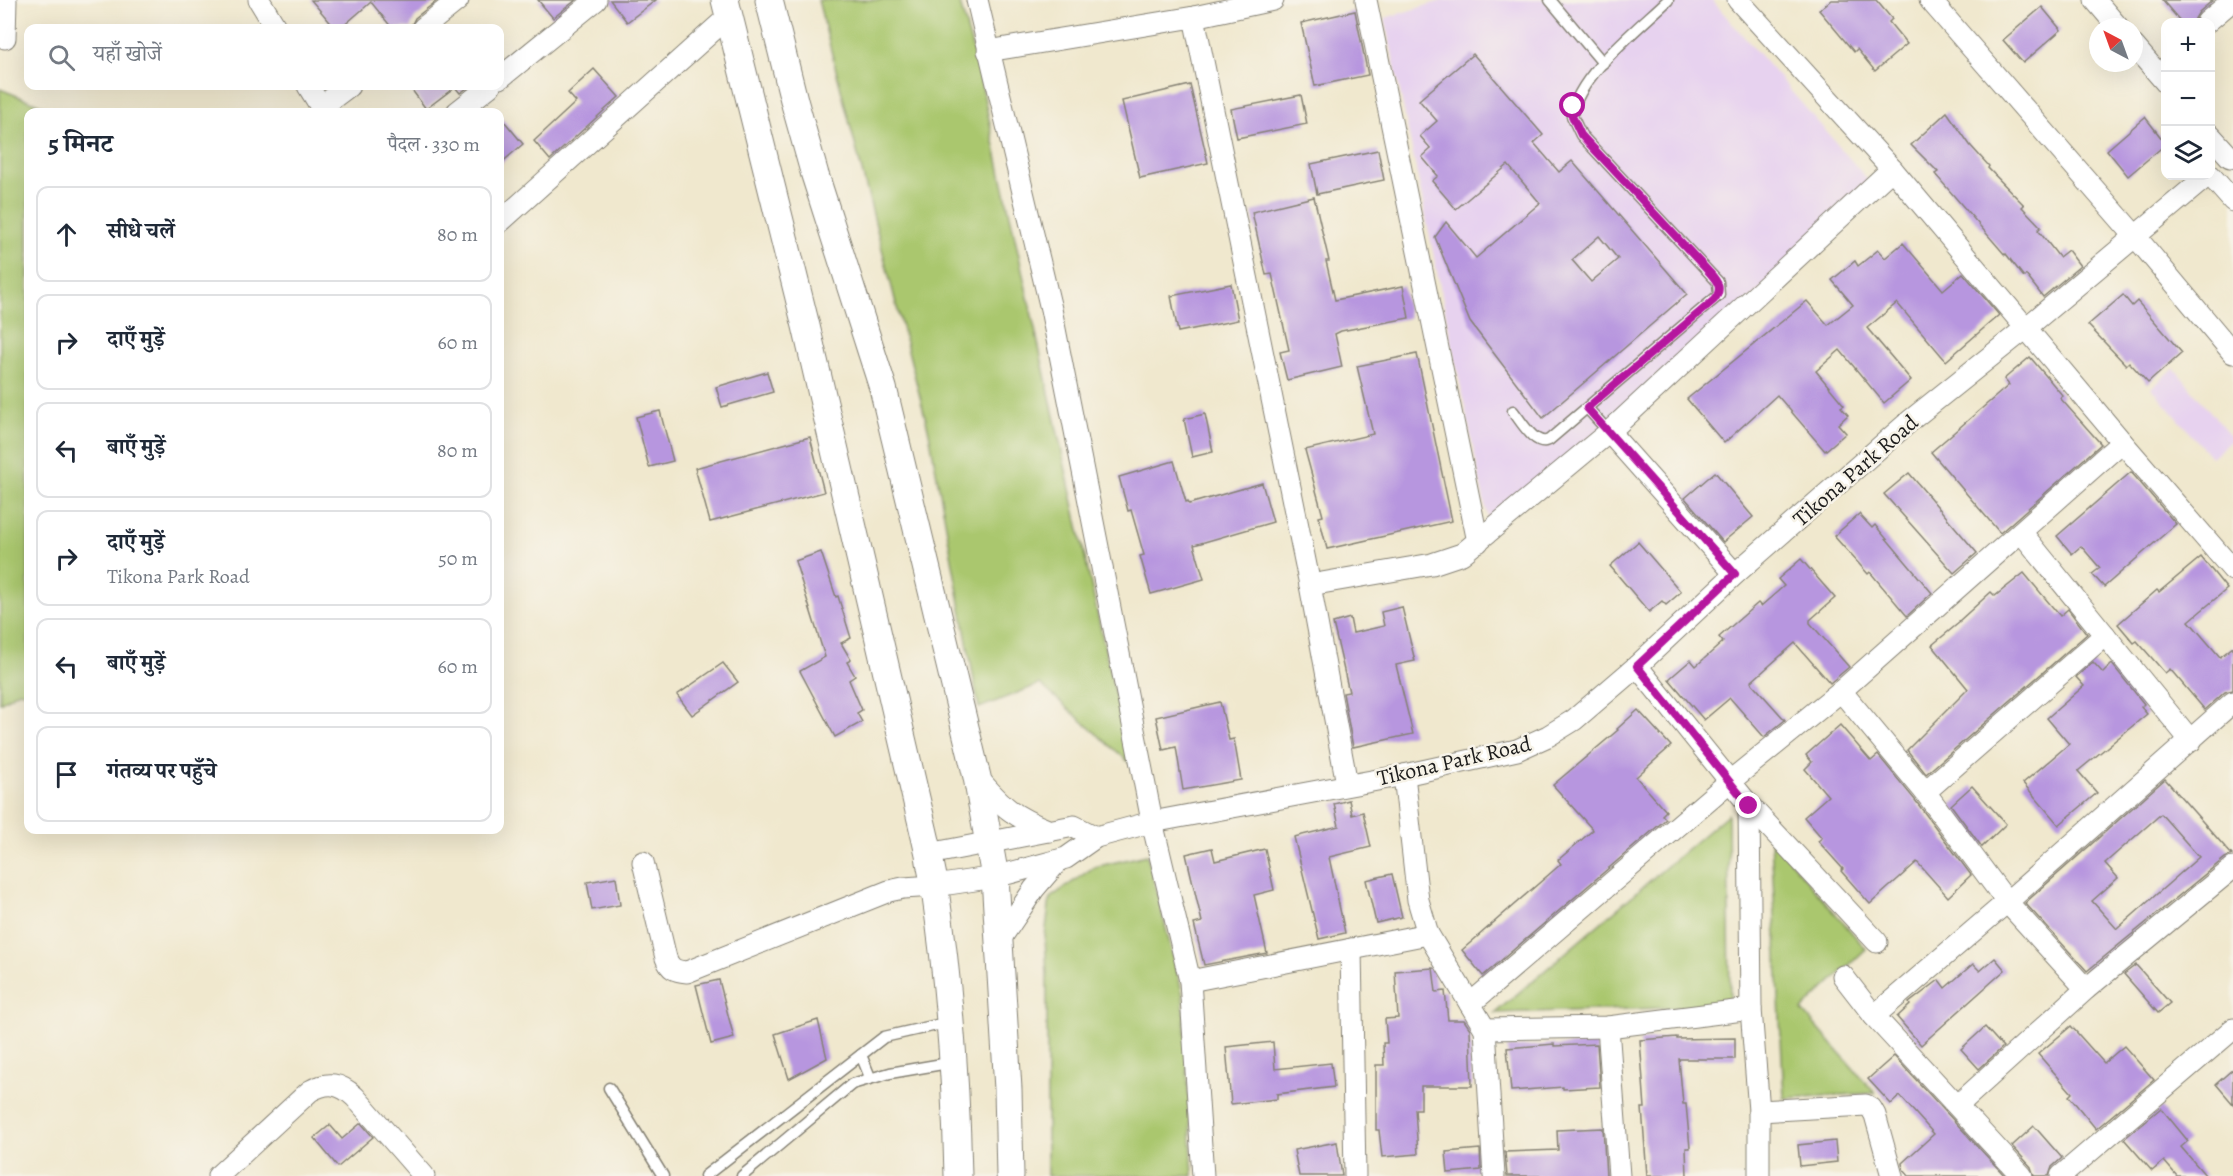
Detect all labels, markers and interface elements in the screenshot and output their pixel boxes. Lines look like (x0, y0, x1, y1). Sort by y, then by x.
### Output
north arrow (2089, 18, 2143, 72)
map controls (2161, 18, 2215, 180)
button: + (2161, 18, 2215, 72)
search box (24, 24, 504, 90)
text: यहाँ खोजें (93, 39, 162, 69)
icon: search (45, 41, 78, 74)
button: − (2161, 72, 2215, 126)
route start (1559, 92, 1585, 118)
text: 5 मिनट (48, 126, 113, 161)
button: layers (2161, 126, 2215, 180)
text: पैदल · 330 m (388, 131, 480, 158)
text: सीधे चलें (107, 216, 175, 246)
icon: ahead (50, 218, 83, 251)
text: 80 m (437, 221, 478, 248)
text: दाएँ मुड़ें (107, 324, 165, 354)
icon: right (50, 326, 83, 359)
text: 60 m (438, 329, 478, 356)
street label: Tikona Park Road (1787, 408, 1925, 534)
text: बाएँ मुड़ें (107, 432, 165, 462)
icon: left (50, 434, 83, 467)
text: 80 m (437, 437, 478, 464)
text: दाएँ मुड़ें (107, 527, 165, 557)
icon: right (50, 542, 83, 575)
text: 50 m (438, 545, 478, 572)
text: Tikona Park Road (107, 563, 250, 590)
text: बाएँ मुड़ें (107, 648, 165, 678)
icon: left (50, 650, 83, 683)
text: 60 m (438, 653, 478, 680)
street label: Tikona Park Road (1374, 729, 1534, 793)
text: गंतव्य पर पहुँचे (107, 756, 216, 786)
icon: arrive (50, 758, 83, 791)
route end (1735, 792, 1761, 818)

